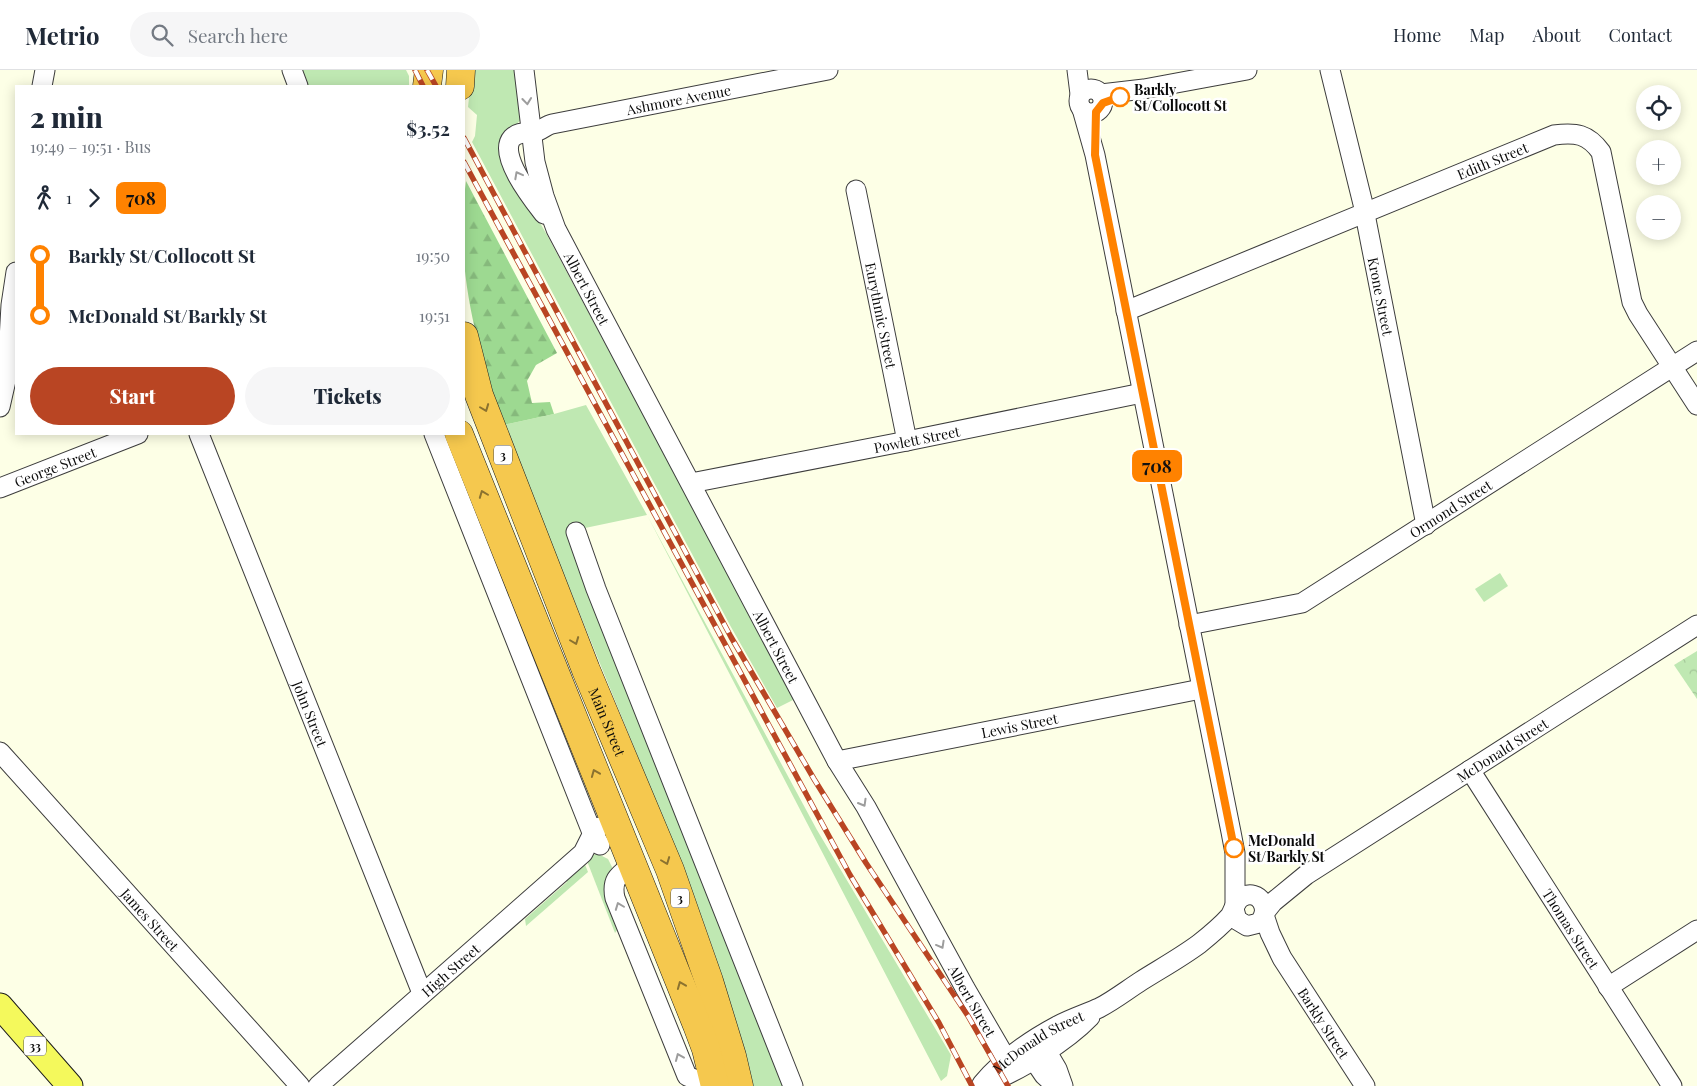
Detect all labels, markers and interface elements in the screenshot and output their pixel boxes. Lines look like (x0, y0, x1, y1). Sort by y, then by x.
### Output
search box (130, 12, 480, 57)
text: Metrio (25, 19, 100, 51)
icon: search (148, 21, 176, 49)
text: Search here (188, 22, 288, 48)
text: Home (1393, 23, 1441, 47)
text: Map (1469, 23, 1504, 47)
text: About (1532, 23, 1581, 47)
text: Contact (1609, 23, 1672, 47)
street label: Ashmore Avenue (624, 80, 732, 119)
place label: Barkly St/Collocott St (1134, 80, 1227, 115)
map controls (1636, 85, 1681, 240)
button: locate (1636, 85, 1681, 130)
marker: Barkly St/Collocott St (1110, 87, 1130, 107)
one-way arrow (522, 97, 533, 105)
text: 2 min (30, 98, 103, 135)
text: $3.52 (406, 115, 450, 141)
text: 19:49 – 19:51 · Bus (30, 136, 151, 157)
street label: Edith Street (1454, 137, 1532, 183)
button: + (1636, 140, 1681, 185)
one-way arrow (514, 171, 524, 180)
icon: walk (30, 184, 58, 212)
icon: forward (80, 184, 108, 212)
text: 708 (126, 186, 156, 210)
text: 1 (66, 187, 72, 208)
button: − (1636, 195, 1681, 240)
text: Barkly St/Collocott St (68, 242, 255, 268)
text: 19:50 (415, 245, 450, 266)
street label: Albert Street (560, 248, 615, 329)
street label: Krone Street (1364, 255, 1398, 338)
street label: Eurythmic Street (861, 261, 902, 371)
text: McDonald St/Barkly St (68, 302, 267, 328)
text: 19:51 (419, 305, 450, 326)
button: Start (30, 367, 235, 425)
button: Tickets (245, 367, 450, 425)
one-way arrow (478, 403, 489, 412)
street label: Powlett Street (872, 421, 962, 457)
street label: George Street (11, 442, 100, 491)
road number: 3 (494, 446, 512, 464)
line badge: 708 (1128, 450, 1186, 482)
text: 708 (1142, 454, 1172, 478)
street label: Ormond Street (1405, 474, 1496, 542)
one-way arrow (479, 490, 489, 499)
street label: Albert Street (749, 606, 804, 687)
one-way arrow (569, 636, 579, 645)
street label: John Street (288, 677, 333, 750)
street label: Main Street (585, 684, 631, 760)
street label: Lewis Street (980, 708, 1060, 742)
street label: McDonald Street (1453, 713, 1552, 786)
one-way arrow (590, 769, 601, 778)
one-way arrow (857, 797, 867, 806)
place label: McDonald St/Barkly St (1248, 831, 1325, 866)
marker: McDonald St/Barkly St (1224, 838, 1244, 858)
one-way arrow (660, 856, 670, 864)
street label: James Street (116, 883, 184, 956)
street label: Thomas Street (1539, 885, 1604, 973)
road number: 3 (671, 888, 689, 908)
one-way arrow (615, 903, 625, 911)
street label: High Street (417, 938, 484, 1001)
one-way arrow (935, 940, 945, 949)
street label: Albert Street (944, 960, 1001, 1041)
one-way arrow (676, 981, 687, 990)
street label: Barkly Street (1294, 984, 1355, 1063)
street label: McDonald Street (988, 1005, 1087, 1077)
road number: 33 (24, 1036, 46, 1056)
one-way arrow (674, 1054, 684, 1062)

